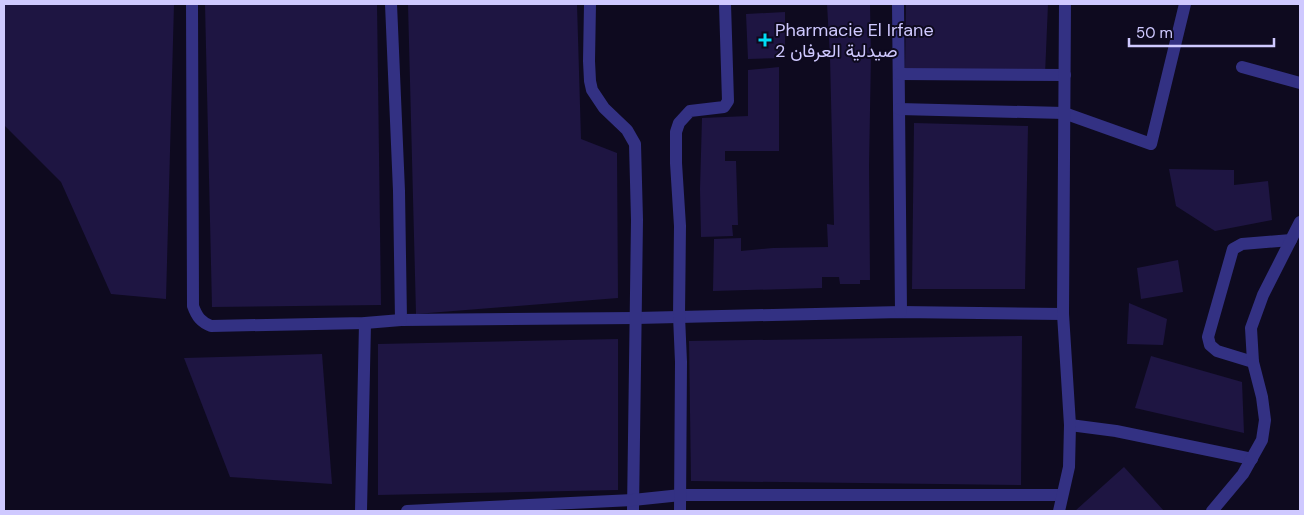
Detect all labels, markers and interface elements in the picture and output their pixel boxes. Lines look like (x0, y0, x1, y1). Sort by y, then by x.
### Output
scale bar (1129, 15, 1274, 47)
place label: Pharmacie El Irfane صيدلية العرفان 2 (775, 18, 934, 63)
text: 50 m (1136, 23, 1173, 43)
marker: Pharmacie El Irfane صيدلية العرفان 2 (759, 34, 771, 46)

